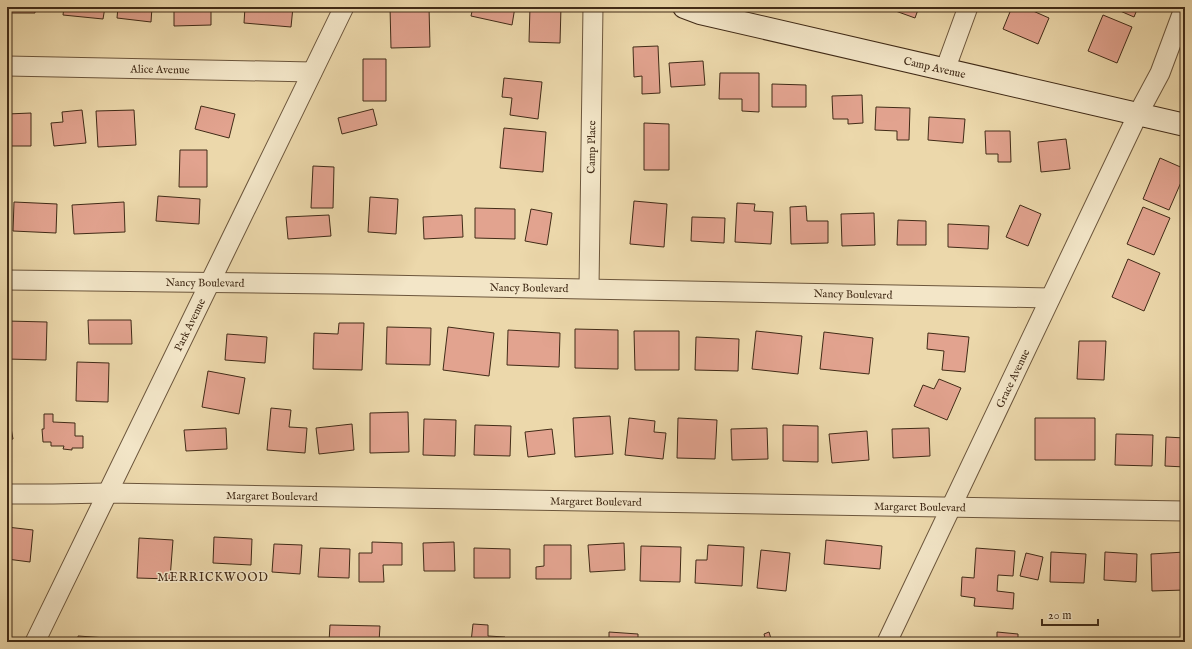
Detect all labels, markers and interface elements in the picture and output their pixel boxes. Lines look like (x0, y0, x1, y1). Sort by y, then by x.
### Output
street label: Camp Avenue (902, 54, 967, 82)
street label: Alice Avenue (129, 62, 190, 78)
street label: Camp Place (585, 120, 599, 174)
street label: Nancy Boulevard (165, 276, 245, 291)
street label: Nancy Boulevard (489, 281, 569, 296)
street label: Nancy Boulevard (813, 287, 893, 303)
street label: Park Avenue (172, 296, 209, 354)
street label: Grace Avenue (993, 347, 1033, 410)
street label: Margaret Boulevard (226, 489, 318, 505)
street label: Margaret Boulevard (550, 494, 642, 510)
street label: Margaret Boulevard (874, 500, 966, 515)
district label: MERRICKWOOD (157, 570, 269, 585)
scale bar (1042, 601, 1098, 627)
text: 20 m (1048, 608, 1071, 623)

